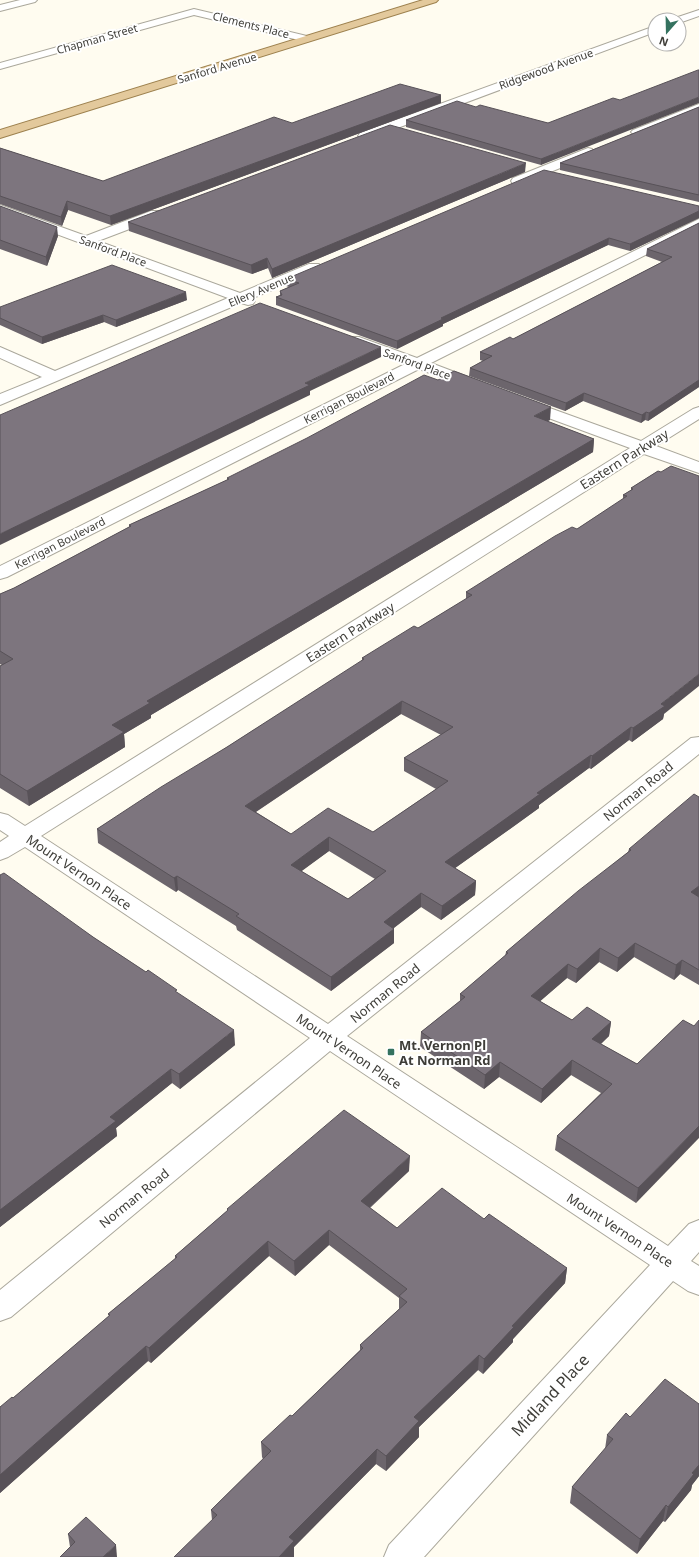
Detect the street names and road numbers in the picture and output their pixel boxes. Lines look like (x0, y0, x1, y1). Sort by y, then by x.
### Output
street label: Clements Place (211, 8, 291, 41)
street label: Chapman Street (55, 20, 139, 57)
street label: Ridgewood Avenue (497, 44, 595, 93)
street label: Sanford Avenue (175, 48, 258, 87)
street label: Sanford Place (77, 231, 149, 270)
street label: Ellery Avenue (226, 269, 296, 310)
street label: Sanford Place (381, 344, 453, 383)
street label: Kerrigan Boulevard (301, 368, 397, 427)
street label: Eastern Parkway (576, 424, 672, 493)
street label: Kerrigan Boulevard (12, 513, 108, 572)
street label: Eastern Parkway (302, 597, 398, 666)
street label: Norman Road (599, 757, 677, 825)
street label: Mount Vernon Place (23, 830, 135, 914)
street label: Norman Road (346, 959, 424, 1027)
street label: Mount Vernon Place (293, 1009, 405, 1093)
street label: Norman Road (95, 1164, 173, 1232)
street label: Mount Vernon Place (563, 1189, 677, 1271)
street label: Midland Place (506, 1349, 594, 1441)

